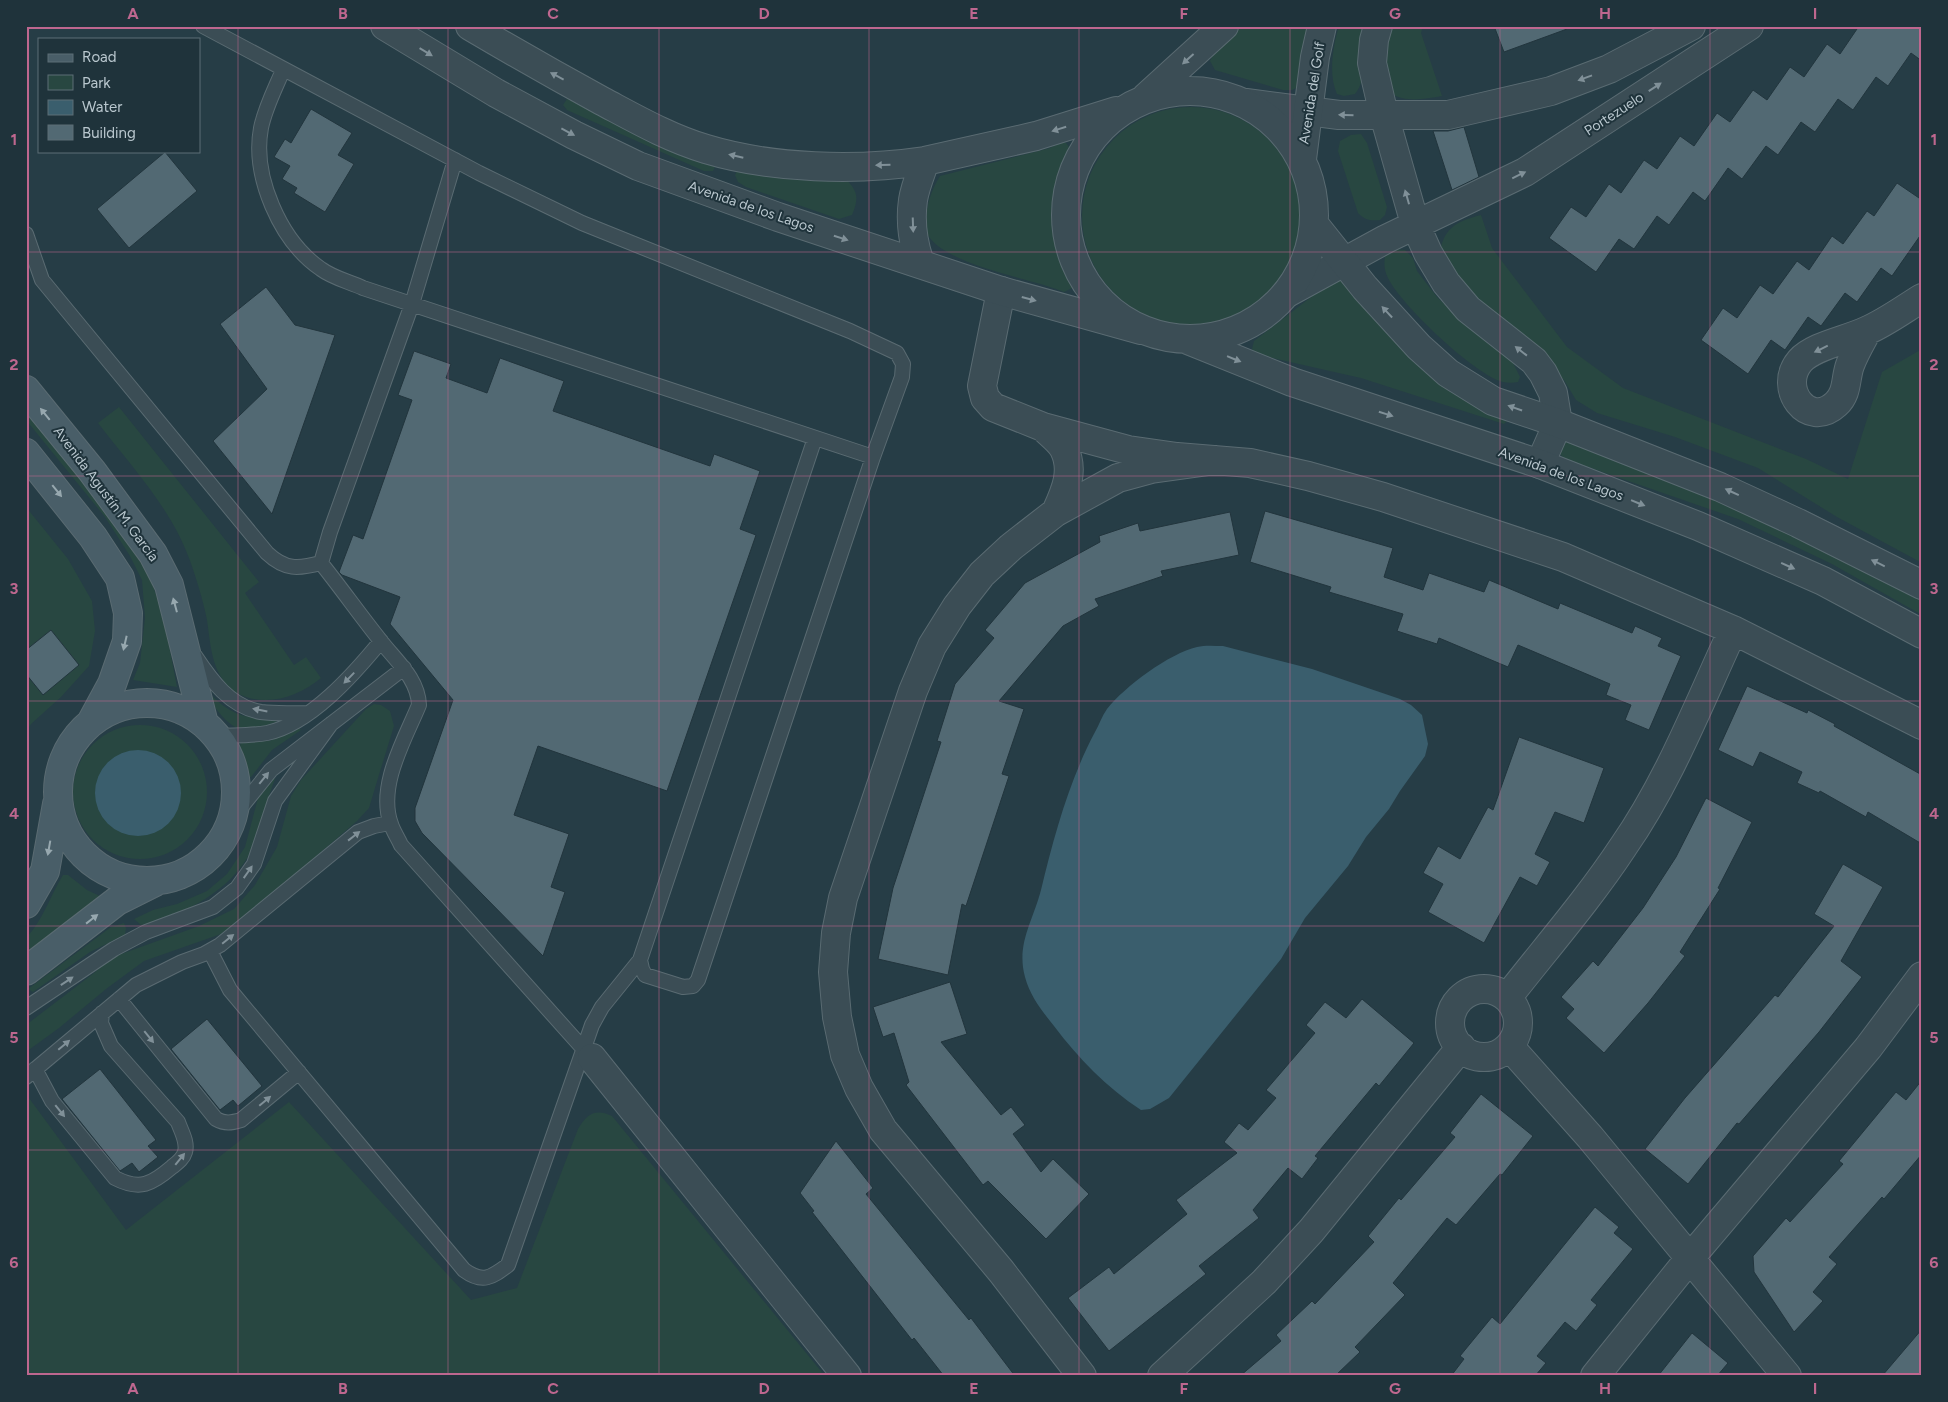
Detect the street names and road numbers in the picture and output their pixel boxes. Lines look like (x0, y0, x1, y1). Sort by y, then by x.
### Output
street label: Avenida del Golf (1296, 40, 1329, 145)
street label: Portezuelo (1581, 89, 1647, 139)
street label: Avenida de los Lagos (686, 178, 816, 236)
street label: Avenida Agustín M. García (50, 423, 162, 565)
street label: Avenida de los Lagos (1496, 443, 1626, 505)

